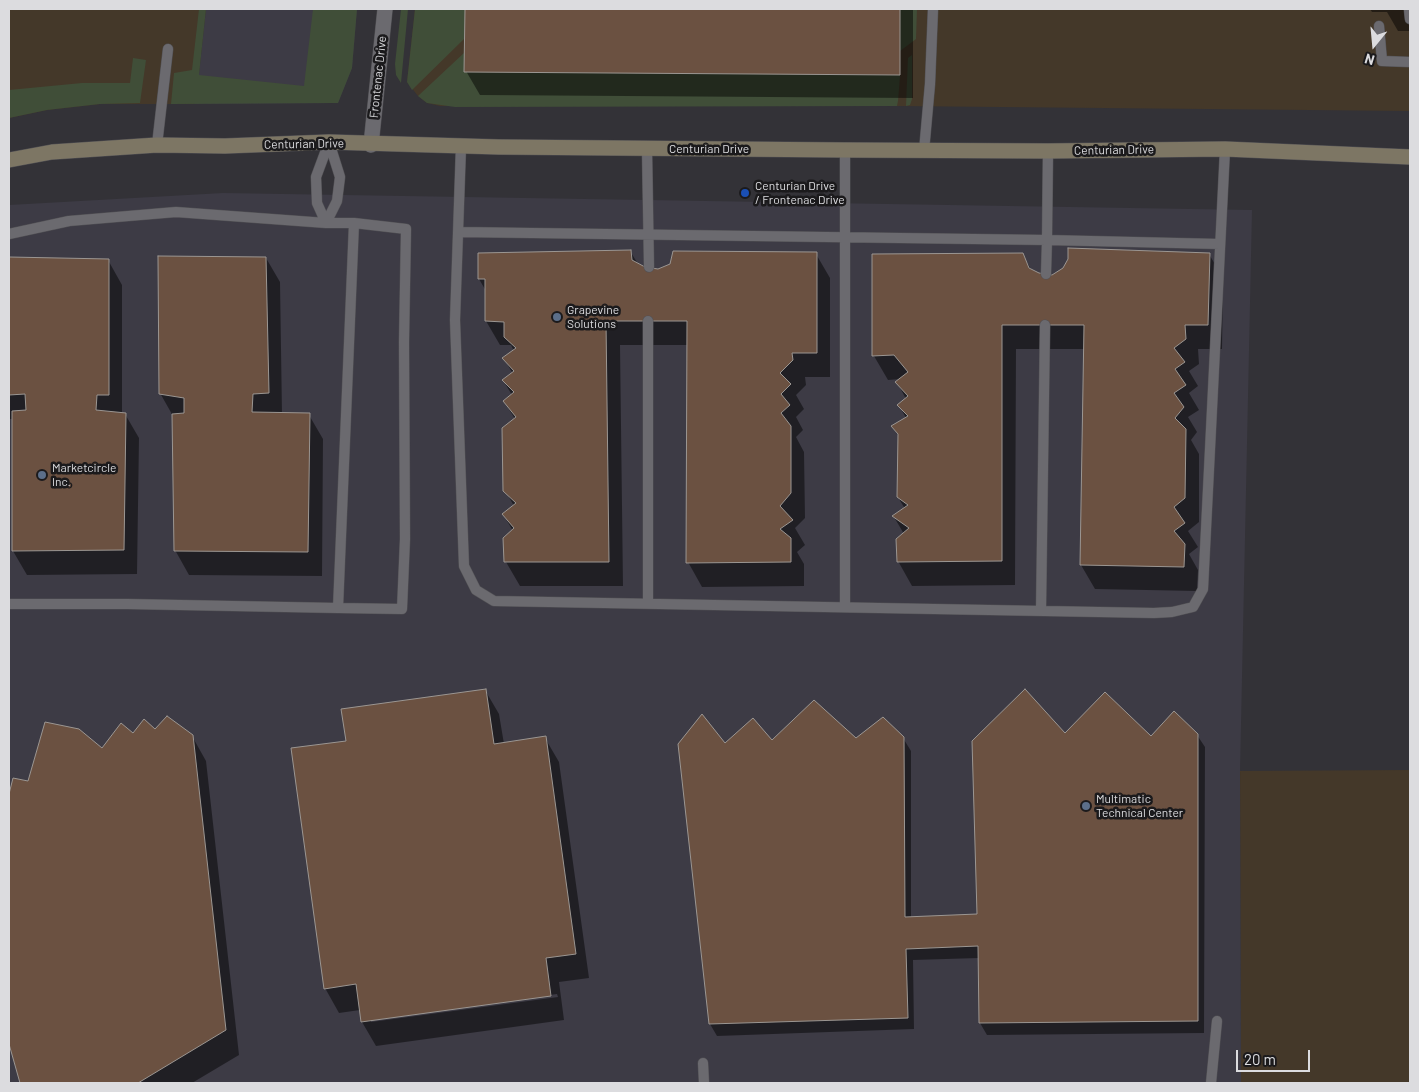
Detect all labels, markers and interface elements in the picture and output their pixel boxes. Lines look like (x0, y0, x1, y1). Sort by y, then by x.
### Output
north arrow (1349, 20, 1399, 70)
street label: Frontenac Drive (367, 35, 389, 119)
text: N (1363, 50, 1376, 69)
street label: Centurian Drive (264, 136, 344, 152)
street label: Centurian Drive (669, 142, 749, 156)
street label: Centurian Drive (1074, 142, 1154, 158)
place label: Centurian Drive / Frontenac Drive (755, 179, 845, 207)
marker: Centurian Drive / Frontenac Drive (739, 187, 751, 199)
place label: Grapevine Solutions (567, 303, 619, 331)
marker: Grapevine Solutions (551, 311, 563, 323)
place label: Marketcircle Inc. (52, 461, 116, 489)
marker: Marketcircle Inc. (36, 469, 48, 481)
place label: Multimatic Technical Center (1096, 792, 1183, 820)
marker: Multimatic Technical Center (1080, 800, 1092, 812)
scale bar (1239, 1040, 1313, 1072)
text: 20 m (1244, 1050, 1276, 1068)

